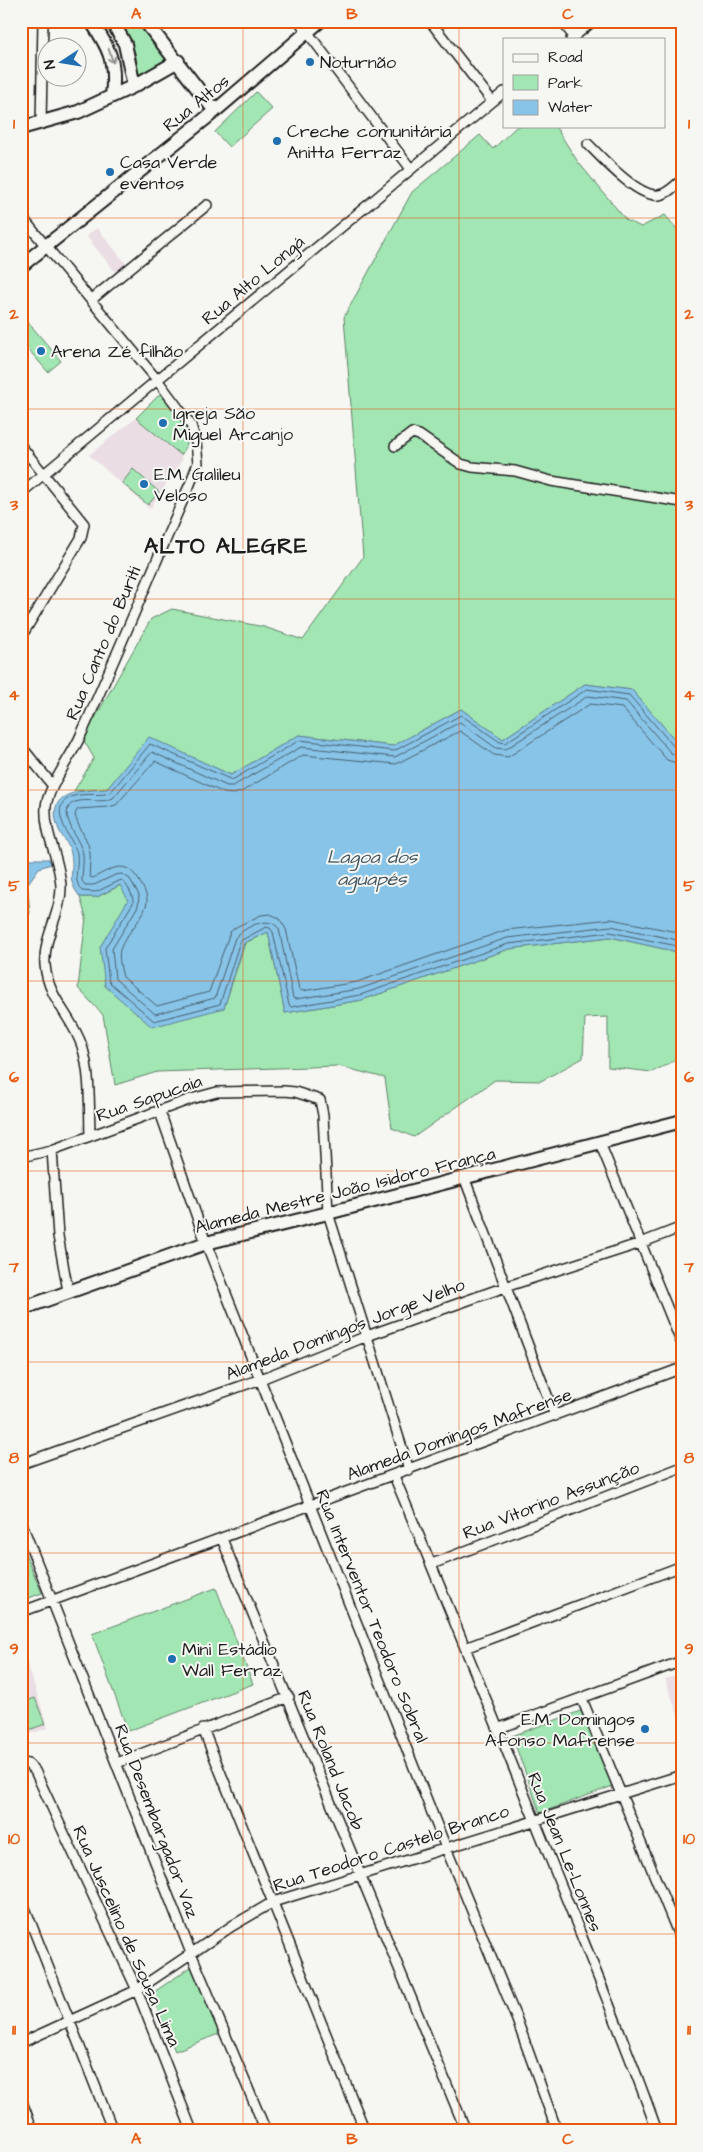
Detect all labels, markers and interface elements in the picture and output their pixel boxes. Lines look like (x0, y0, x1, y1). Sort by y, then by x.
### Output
text: A (131, 3, 142, 25)
text: B (346, 3, 358, 25)
text: C (562, 3, 574, 25)
north arrow (38, 38, 88, 88)
legend (503, 38, 666, 128)
text: Road (548, 47, 583, 68)
one-way arrow (107, 48, 116, 64)
place label: Noturnão (320, 50, 396, 75)
marker: Noturnão (304, 56, 316, 68)
text: N (40, 58, 61, 71)
street label: Rua Altos (158, 69, 235, 138)
text: Park (548, 73, 583, 94)
text: Water (548, 97, 592, 118)
text: 1 (13, 113, 16, 135)
text: 1 (688, 113, 691, 135)
place label: Creche comunitária Anitta Ferraz (287, 119, 451, 165)
marker: Creche comunitária Anitta Ferraz (271, 135, 283, 147)
place label: Casa Verde eventos (120, 150, 217, 196)
marker: Casa Verde eventos (104, 166, 116, 178)
street label: Rua Alto Longá (197, 230, 311, 332)
text: 2 (8, 303, 19, 325)
text: 2 (683, 303, 694, 325)
place label: Arena Zé filhão (51, 339, 183, 364)
marker: Arena Zé filhão (35, 345, 47, 357)
place label: Igreja São Miguel Arcanjo (173, 401, 293, 448)
marker: Igreja São Miguel Arcanjo (157, 417, 169, 429)
place label: E.M. Galileu Veloso (154, 462, 241, 508)
marker: E.M. Galileu Veloso (138, 478, 150, 490)
text: 3 (9, 494, 19, 516)
text: 3 (684, 494, 694, 516)
district label: ALTO ALEGRE (144, 531, 308, 562)
street label: Rua Canto do Buriti (60, 562, 147, 724)
text: 4 (9, 684, 20, 706)
text: 4 (684, 684, 695, 706)
water label: Lagoa dos aguapés (327, 844, 419, 893)
text: 5 (8, 875, 20, 897)
text: 5 (683, 875, 695, 897)
text: 6 (9, 1066, 19, 1088)
text: 6 (684, 1066, 694, 1088)
street label: Rua Sapucaia (93, 1069, 206, 1128)
street label: Alameda Mestre João Isidoro França (192, 1141, 498, 1240)
text: 7 (8, 1256, 19, 1278)
text: 7 (683, 1256, 694, 1278)
street label: Alameda Domingos Jorge Velho (222, 1272, 469, 1388)
street label: Alameda Domingos Mafrense (343, 1382, 576, 1488)
text: 8 (9, 1447, 20, 1469)
text: 8 (684, 1447, 695, 1469)
street label: Rua Vitorino Assunção (459, 1455, 643, 1546)
street label: Rua Interventor Teodoro Sobral (309, 1486, 434, 1747)
place label: Mini Estádio Wall Ferraz (182, 1637, 281, 1683)
text: 9 (9, 1638, 19, 1660)
text: 9 (684, 1638, 694, 1660)
marker: Mini Estádio Wall Ferraz (166, 1653, 178, 1665)
street label: Rua Roland Jacob (291, 1686, 370, 1834)
place label: E.M. Domingos Afonso Mafrense (485, 1707, 635, 1753)
street label: Rua Desembargador Vaz (107, 1721, 205, 1922)
marker: E.M. Domingos Afonso Mafrense (639, 1723, 651, 1735)
street label: Rua Jean Le-Lonnes (521, 1769, 608, 1936)
street label: Rua Teodoro Castelo Branco (270, 1798, 512, 1898)
street label: Rua Juscelino de Sousa Lima (66, 1822, 187, 2051)
text: 10 (8, 1828, 20, 1850)
text: 10 (683, 1828, 695, 1850)
text: 11 (12, 2019, 17, 2041)
text: 11 (687, 2019, 692, 2041)
text: A (131, 2128, 142, 2150)
text: B (346, 2128, 358, 2150)
text: C (562, 2128, 574, 2150)

